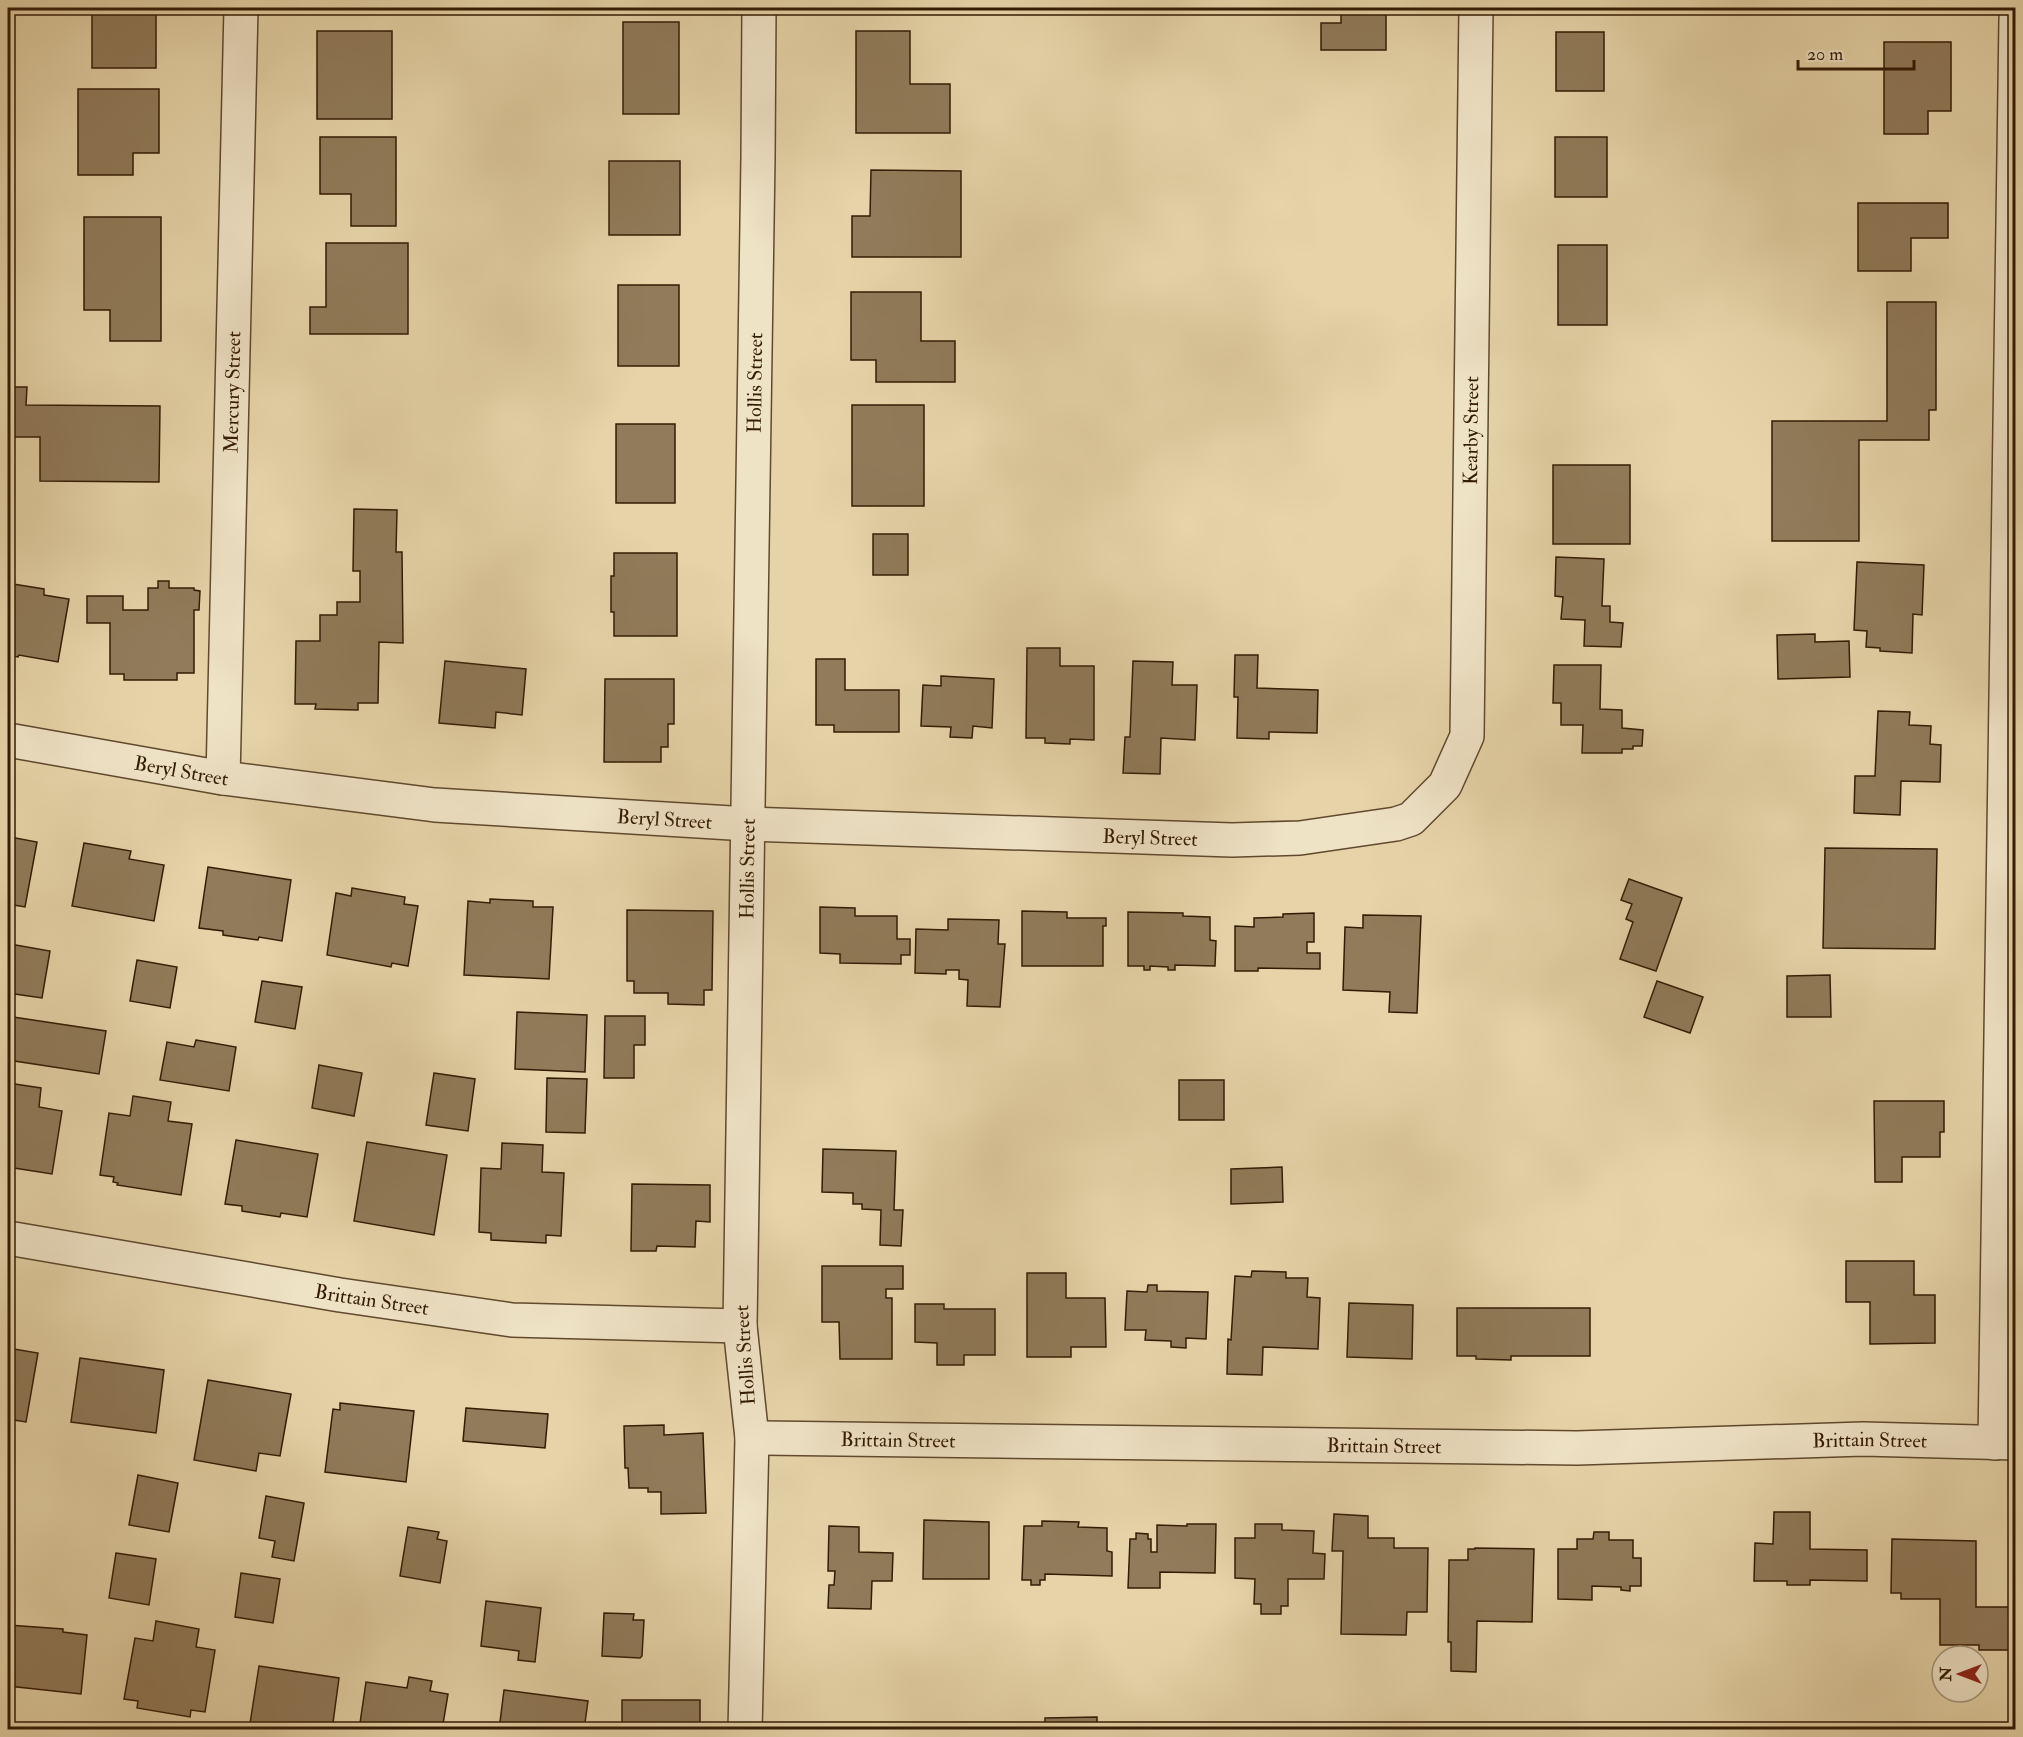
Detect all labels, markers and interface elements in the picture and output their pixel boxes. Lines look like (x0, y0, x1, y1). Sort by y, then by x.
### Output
scale bar (1798, 33, 1914, 71)
text: 20 m (1807, 43, 1843, 66)
street label: Mercury Street (218, 330, 246, 453)
street label: Hollis Street (741, 332, 768, 433)
street label: Kearby Street (1458, 376, 1484, 485)
street label: Beryl Street (132, 750, 230, 791)
street label: Beryl Street (616, 804, 713, 834)
street label: Hollis Street (734, 818, 760, 919)
street label: Beryl Street (1102, 823, 1199, 851)
street label: Brittain Street (313, 1278, 431, 1320)
street label: Hollis Street (729, 1303, 761, 1406)
street label: Brittain Street (1812, 1426, 1928, 1453)
street label: Brittain Street (840, 1427, 956, 1453)
street label: Brittain Street (1326, 1432, 1442, 1459)
north arrow (1930, 1644, 1990, 1704)
text: N (1936, 1666, 1956, 1682)

